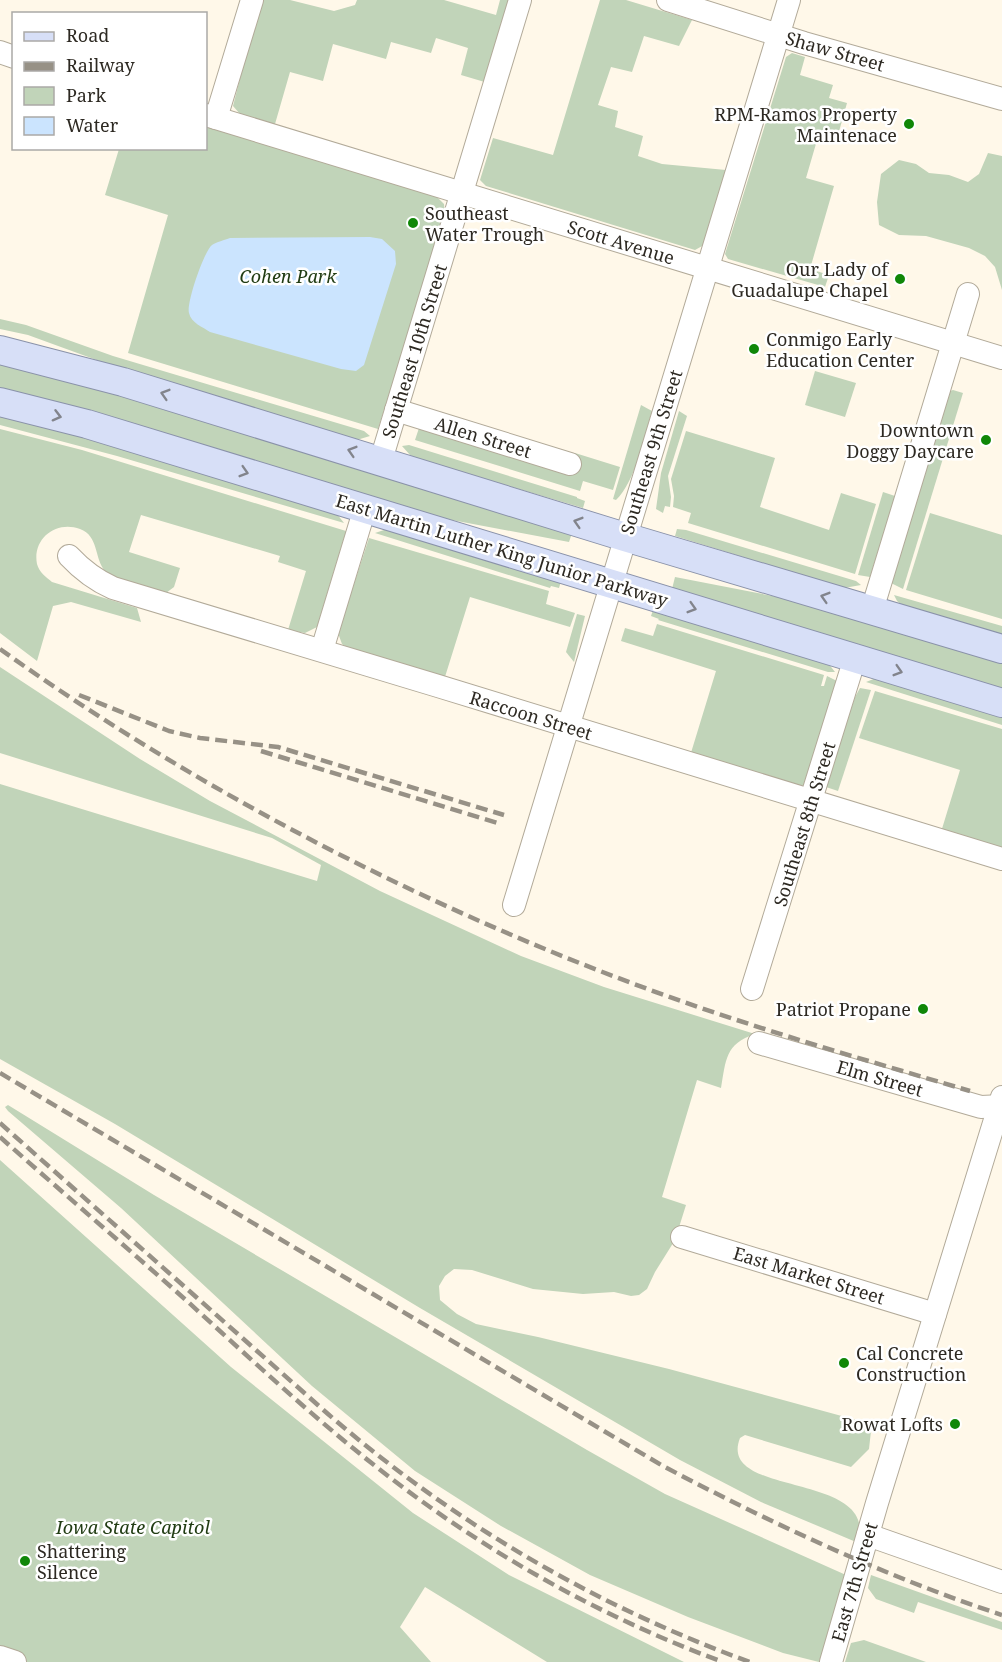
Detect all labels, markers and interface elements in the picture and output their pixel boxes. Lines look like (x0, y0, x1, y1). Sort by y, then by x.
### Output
legend (12, 12, 207, 150)
text: Road (66, 23, 109, 47)
street label: Shaw Street (783, 25, 887, 77)
text: Railway (66, 53, 136, 77)
text: Park (66, 83, 106, 107)
place label: RPM-Ramos Property Maintenace (714, 102, 898, 147)
text: Water (66, 113, 119, 137)
marker: RPM-Ramos Property Maintenace (902, 117, 916, 131)
place label: Southeast Water Trough (425, 201, 544, 246)
street label: Scott Avenue (565, 214, 677, 270)
marker: Southeast Water Trough (406, 216, 420, 230)
place label: Our Lady of Guadalupe Chapel (731, 257, 889, 302)
street label: Southeast 10th Street (376, 261, 452, 441)
park label: Cohen Park (240, 264, 337, 288)
marker: Our Lady of Guadalupe Chapel (893, 272, 907, 286)
place label: Conmigo Early Education Center (766, 327, 915, 372)
marker: Conmigo Early Education Center (747, 342, 761, 356)
street label: Southeast 9th Street (615, 367, 687, 537)
one-way arrow (160, 389, 171, 402)
one-way arrow (52, 409, 62, 422)
street label: Allen Street (432, 411, 534, 463)
place label: Downtown Doggy Daycare (846, 418, 974, 463)
marker: Downtown Doggy Daycare (979, 433, 993, 447)
one-way arrow (347, 446, 358, 459)
one-way arrow (238, 465, 249, 477)
street label: East Martin Luther King Junior Parkway (333, 488, 672, 612)
one-way arrow (573, 517, 584, 529)
one-way arrow (820, 592, 831, 604)
one-way arrow (686, 600, 697, 613)
one-way arrow (892, 664, 903, 676)
street label: Raccoon Street (467, 685, 595, 745)
street label: Southeast 8th Street (768, 739, 840, 909)
place label: Patriot Propane (776, 997, 911, 1021)
marker: Patriot Propane (916, 1002, 930, 1016)
street label: Elm Street (834, 1054, 926, 1102)
street label: East Market Street (730, 1241, 888, 1309)
place label: Cal Concrete Construction (856, 1341, 967, 1386)
marker: Cal Concrete Construction (837, 1356, 851, 1370)
place label: Rowat Lofts (841, 1412, 943, 1436)
marker: Rowat Lofts (948, 1417, 962, 1431)
park label: Iowa State Capitol (55, 1515, 210, 1539)
street label: East 7th Street (825, 1519, 883, 1645)
place label: Shattering Silence (37, 1539, 127, 1584)
marker: Shattering Silence (18, 1554, 32, 1568)

